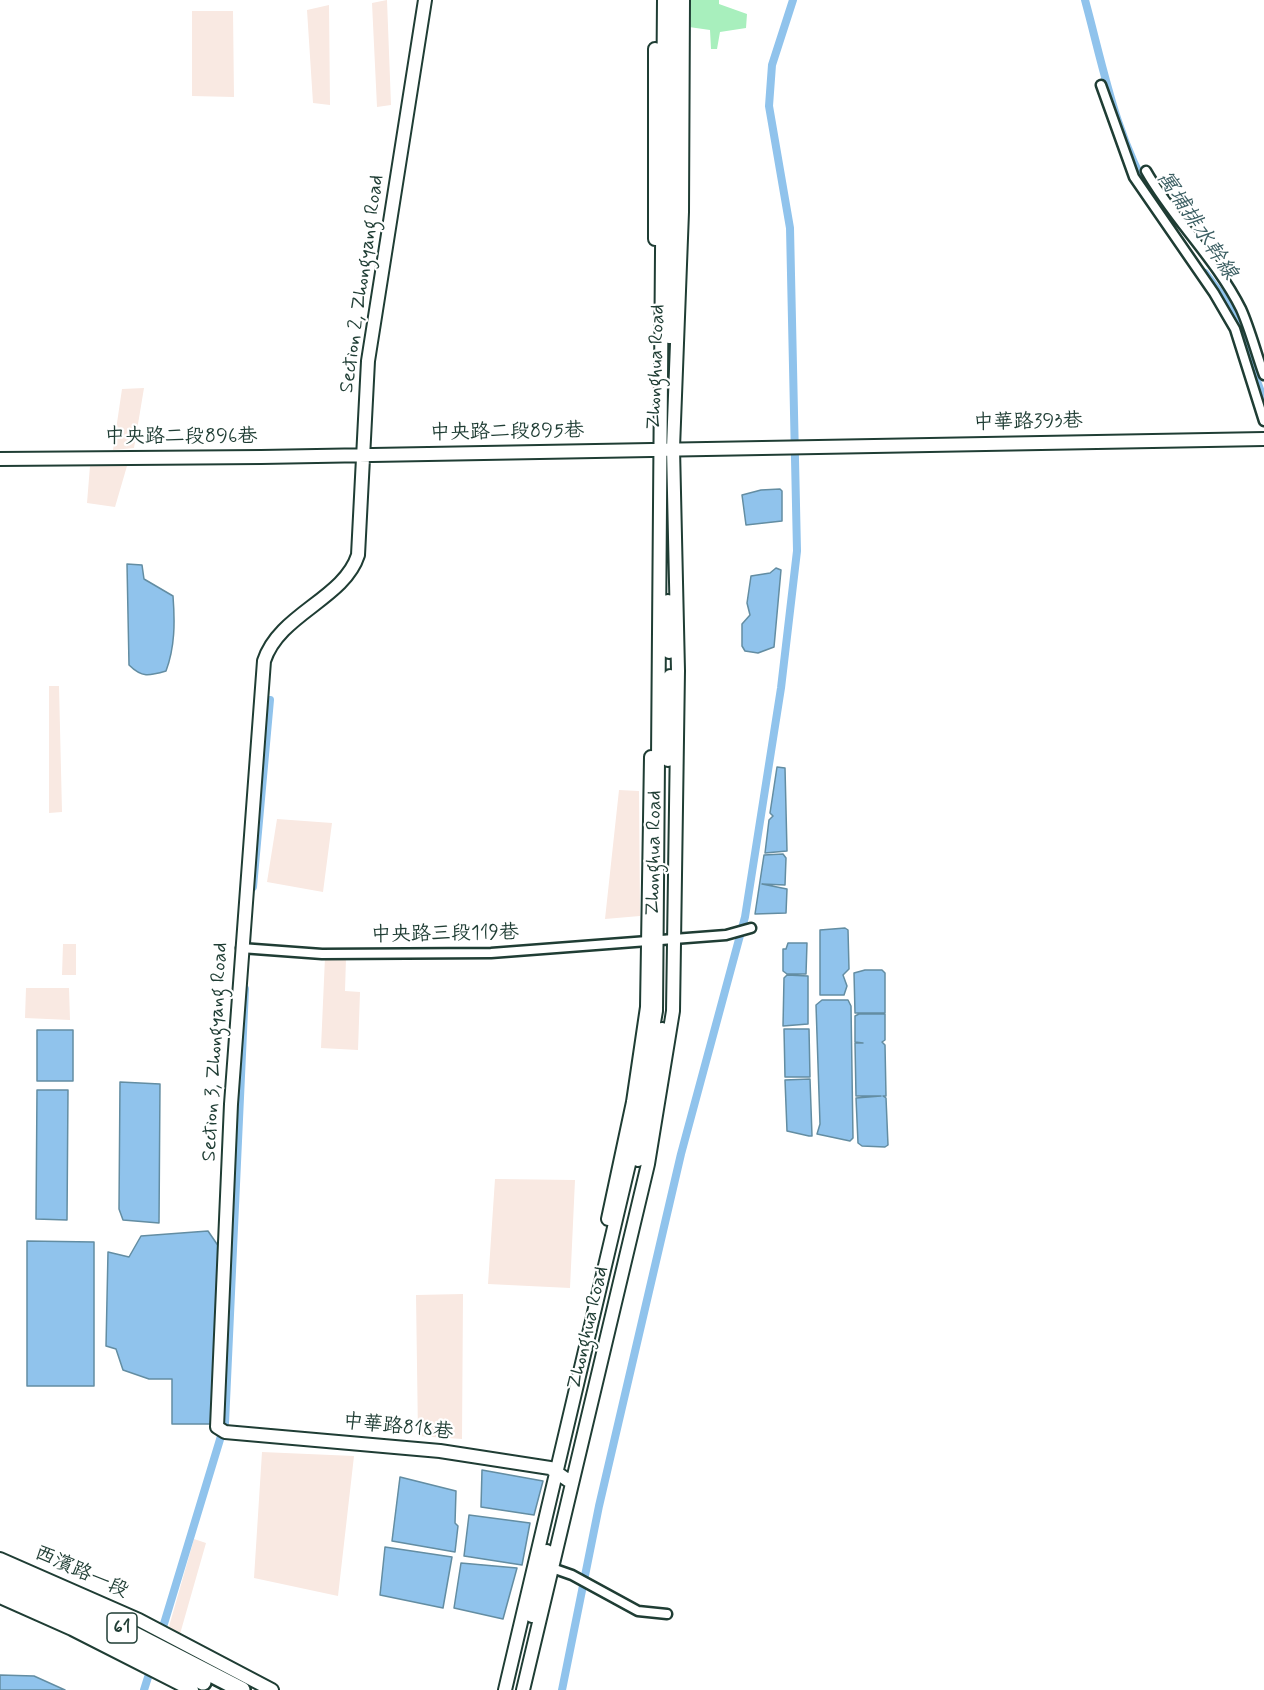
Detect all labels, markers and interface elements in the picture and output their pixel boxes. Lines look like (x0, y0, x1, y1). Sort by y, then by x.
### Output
water label: 寓埔排水幹線 (1150, 167, 1242, 285)
street label: Section 2, Zhongyang Road (336, 173, 390, 395)
street label: Zhonghua Road (643, 304, 671, 430)
street label: 中華路393巷 (973, 410, 1083, 436)
street label: 中央路二段895巷 (430, 420, 584, 446)
street label: 中央路二段896巷 (105, 426, 257, 450)
street label: Zhonghua Road (642, 790, 668, 916)
street label: 中央路三段119巷 (371, 922, 519, 948)
street label: Section 3, Zhongyang Road (198, 942, 234, 1162)
street label: Zhonghua Road (563, 1264, 615, 1392)
street label: 中華路818巷 (342, 1410, 454, 1446)
street label: 西濱路一段 (30, 1542, 132, 1604)
road number: 61 (107, 1613, 137, 1643)

